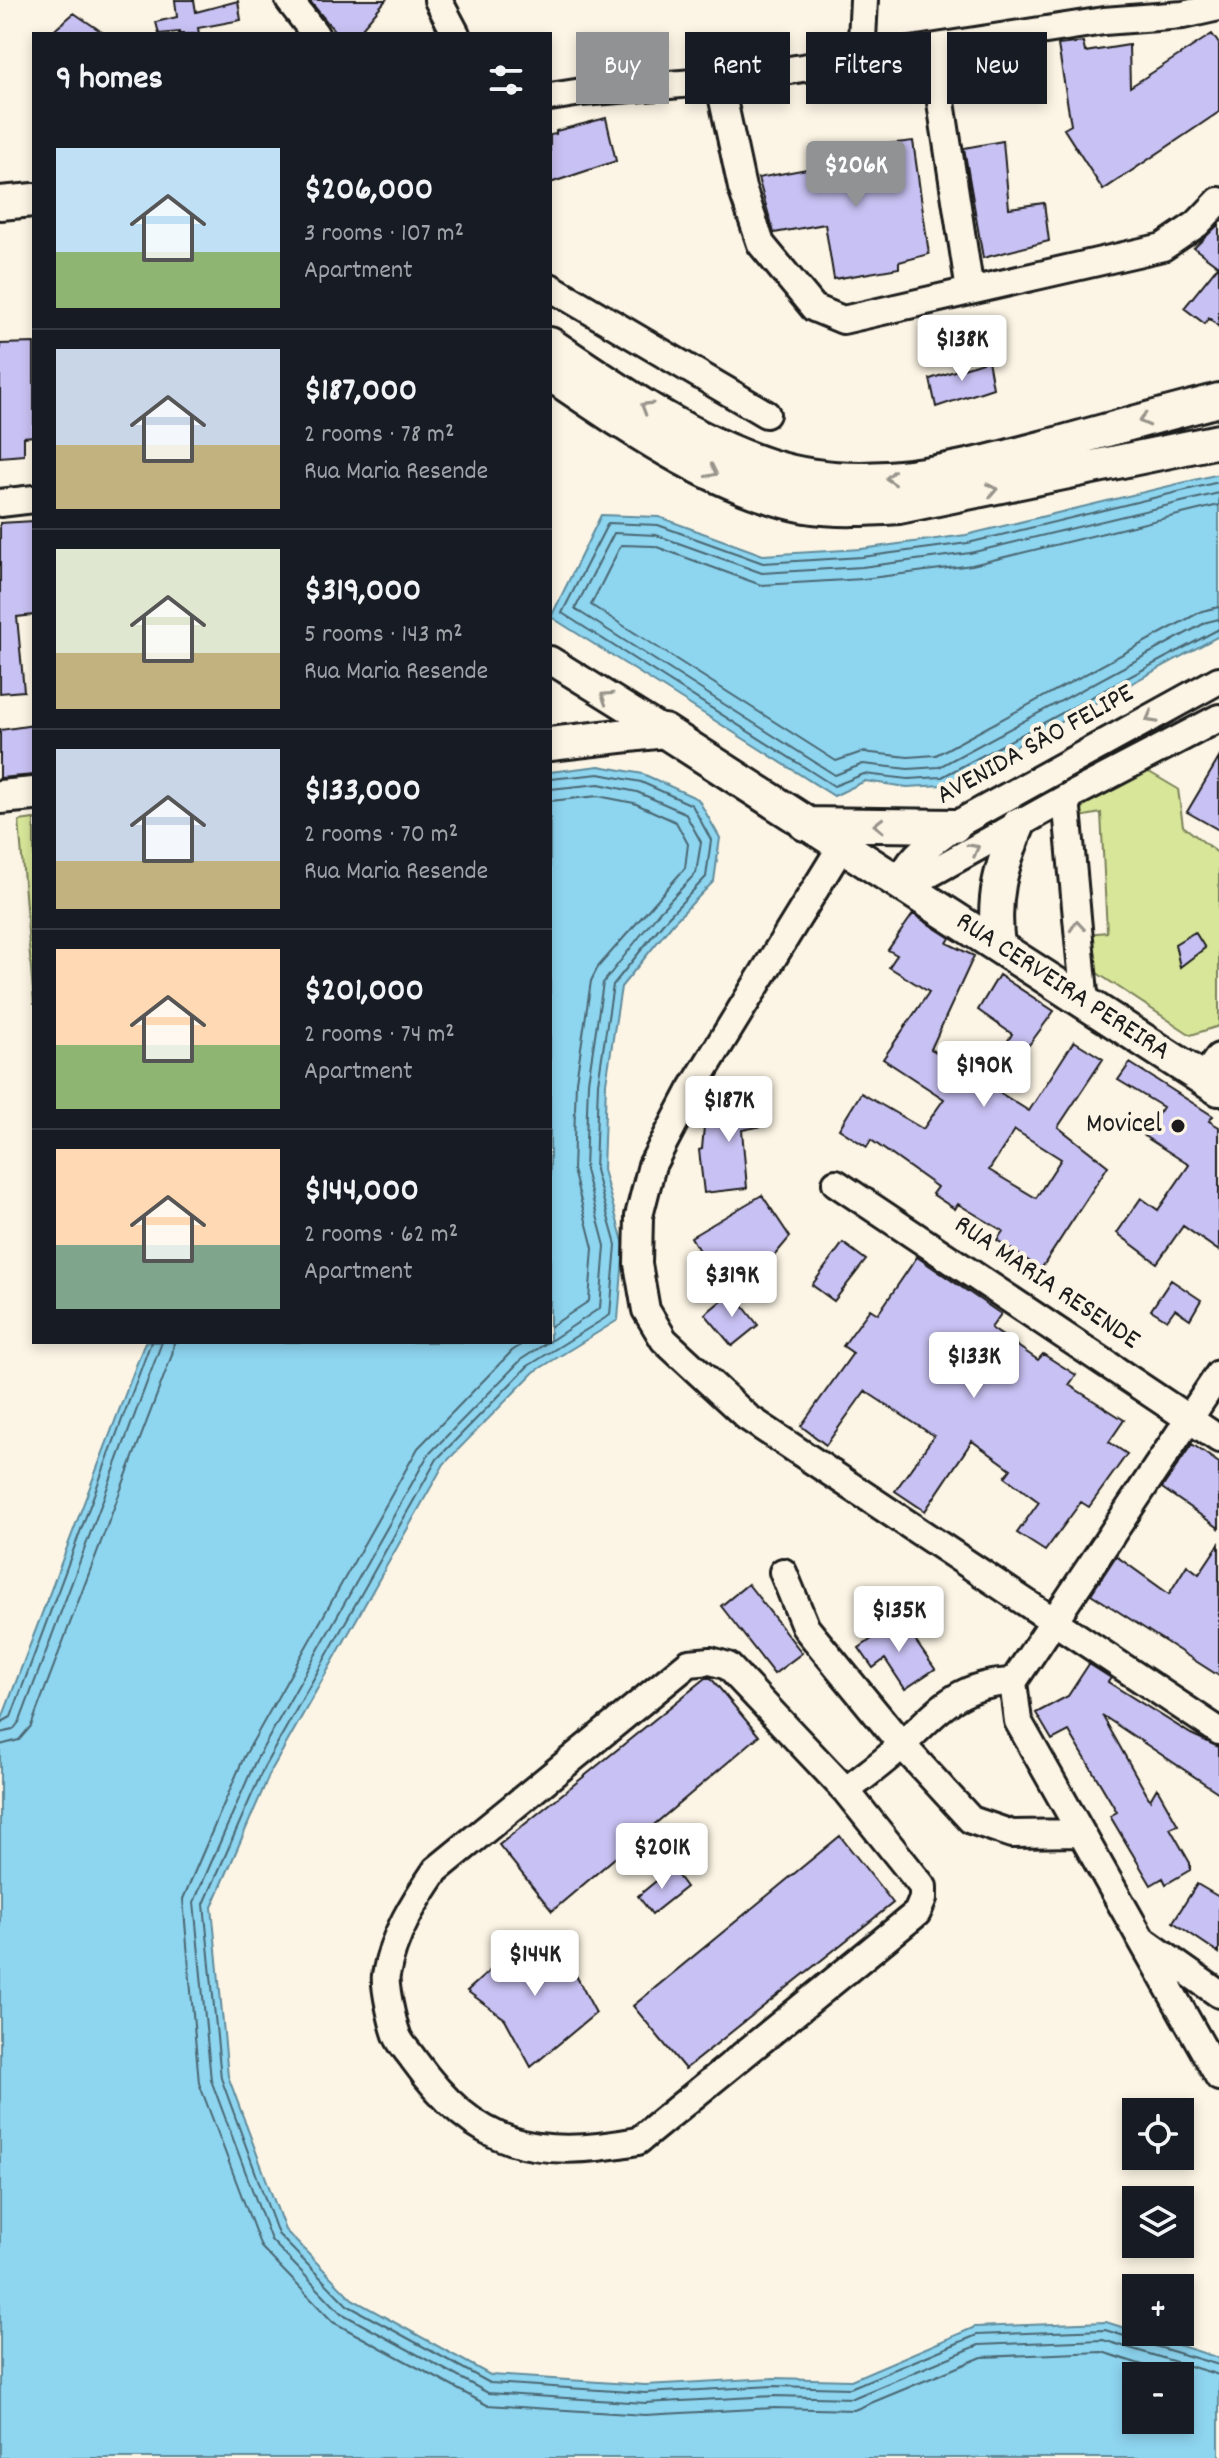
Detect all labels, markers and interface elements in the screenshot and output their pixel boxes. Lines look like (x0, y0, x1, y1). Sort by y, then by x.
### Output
chip: Buy (576, 32, 669, 104)
chip: Rent (685, 32, 790, 104)
chip: Filters (806, 32, 931, 104)
chip: New (947, 32, 1047, 104)
text: 9 homes (56, 56, 163, 105)
icon: filters (484, 58, 528, 102)
pin: $206K (800, 141, 912, 209)
text: $206K (824, 148, 888, 185)
text: $206,000 (304, 167, 433, 216)
icon: home (120, 180, 216, 276)
text: 3 rooms · 107 m² (304, 216, 464, 253)
text: Apartment (304, 253, 413, 290)
pin: $138K (906, 315, 1018, 383)
text: $138K (936, 322, 988, 359)
text: $187,000 (304, 368, 417, 417)
icon: home (120, 381, 216, 477)
one-way arrow (640, 401, 655, 417)
one-way arrow (1137, 411, 1151, 427)
text: 2 rooms · 78 m² (304, 417, 454, 454)
text: Rua Maria Resende (304, 454, 488, 491)
one-way arrow (704, 462, 719, 478)
one-way arrow (884, 469, 897, 486)
one-way arrow (985, 482, 999, 499)
text: $319,000 (304, 568, 421, 617)
icon: home (120, 581, 216, 677)
text: 5 rooms · 143 m² (304, 617, 463, 654)
text: Rua Maria Resende (304, 654, 488, 691)
street label: AVENIDA SÃO FELIPE (930, 675, 1142, 817)
one-way arrow (601, 692, 615, 707)
one-way arrow (1145, 708, 1159, 724)
text: $133,000 (304, 768, 421, 817)
icon: home (120, 781, 216, 877)
one-way arrow (872, 816, 885, 834)
text: 2 rooms · 70 m² (304, 817, 458, 854)
one-way arrow (965, 843, 980, 859)
text: Rua Maria Resende (304, 854, 488, 891)
street label: RUA CERVEIRA PEREIRA (947, 904, 1177, 1072)
one-way arrow (1069, 919, 1086, 932)
text: $201,000 (304, 968, 424, 1017)
icon: home (120, 981, 216, 1077)
text: 2 rooms · 74 m² (304, 1017, 455, 1054)
pin: $190K (928, 1041, 1040, 1109)
text: $190K (956, 1048, 1012, 1085)
text: Apartment (304, 1054, 413, 1091)
pin: $187K (673, 1076, 785, 1144)
text: $187K (703, 1083, 755, 1120)
place label: Movicel (1086, 1106, 1162, 1146)
marker: Movicel (1169, 1117, 1187, 1135)
text: $144,000 (304, 1168, 419, 1217)
icon: home (120, 1181, 216, 1277)
street label: RUA MARIA RESENDE (945, 1207, 1147, 1361)
text: 2 rooms · 62 m² (304, 1217, 458, 1254)
pin: $319K (676, 1251, 788, 1319)
text: Apartment (304, 1254, 413, 1291)
text: $319K (705, 1258, 759, 1295)
pin: $133K (918, 1332, 1030, 1400)
text: $133K (947, 1339, 1001, 1376)
pin: $135K (843, 1586, 955, 1654)
text: $135K (872, 1593, 926, 1630)
pin: $201K (606, 1823, 718, 1891)
text: $201K (634, 1830, 690, 1867)
pin: $144K (479, 1930, 591, 1998)
text: $144K (509, 1937, 561, 1974)
map controls (1122, 2098, 1194, 2434)
button: locate (1122, 2098, 1194, 2170)
button: layers (1122, 2186, 1194, 2258)
button: + (1122, 2274, 1194, 2346)
button: − (1122, 2362, 1194, 2434)

